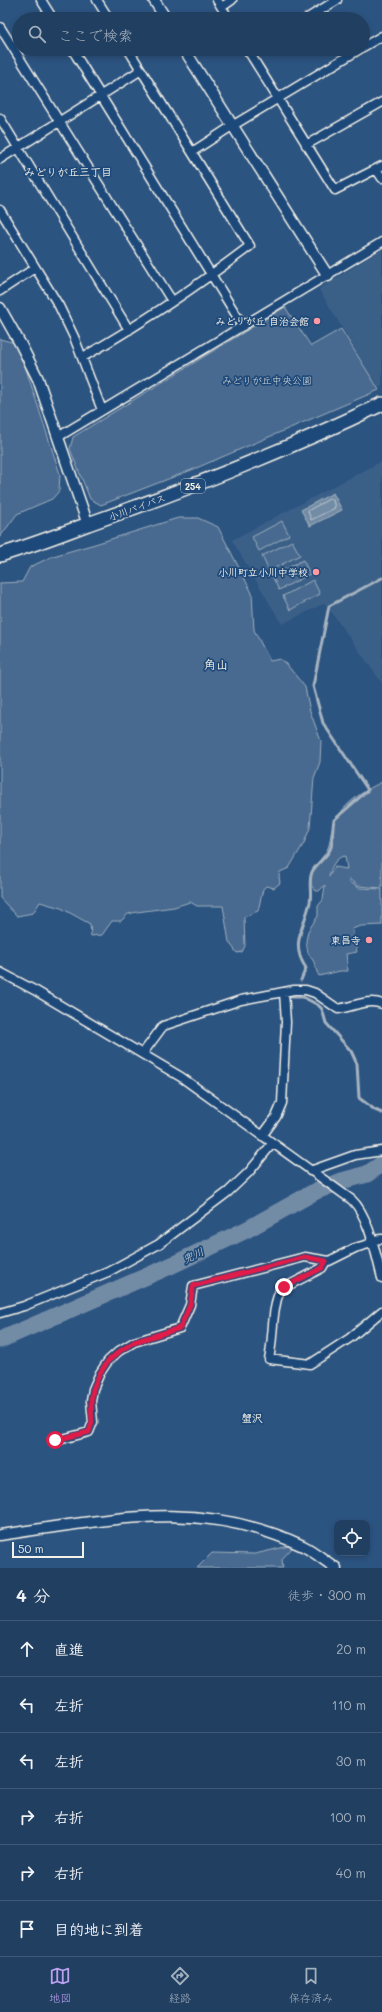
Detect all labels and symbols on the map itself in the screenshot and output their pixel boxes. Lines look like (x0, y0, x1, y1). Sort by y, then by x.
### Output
district label: みどりが丘三丁目 (24, 164, 112, 179)
place label: みどりが丘 自治会館 (215, 314, 309, 328)
marker: みどりが丘 自治会館 (312, 316, 322, 326)
park label: みどりが丘中央公園 (222, 373, 312, 387)
road number: 254 (181, 479, 205, 493)
street label: 小川バイパス (107, 490, 167, 524)
place label: 小川町立小川中学校 (218, 565, 308, 579)
marker: 小川町立小川中学校 (311, 567, 321, 577)
district label: 角山 (204, 656, 228, 672)
place label: 東昌寺 (331, 933, 361, 947)
marker: 東昌寺 (364, 935, 374, 945)
water label: 兜川 (180, 1243, 206, 1267)
route end (275, 1278, 293, 1296)
district label: 蟹沢 (241, 1410, 263, 1425)
route start (46, 1431, 64, 1449)
scale bar (12, 1540, 84, 1559)

